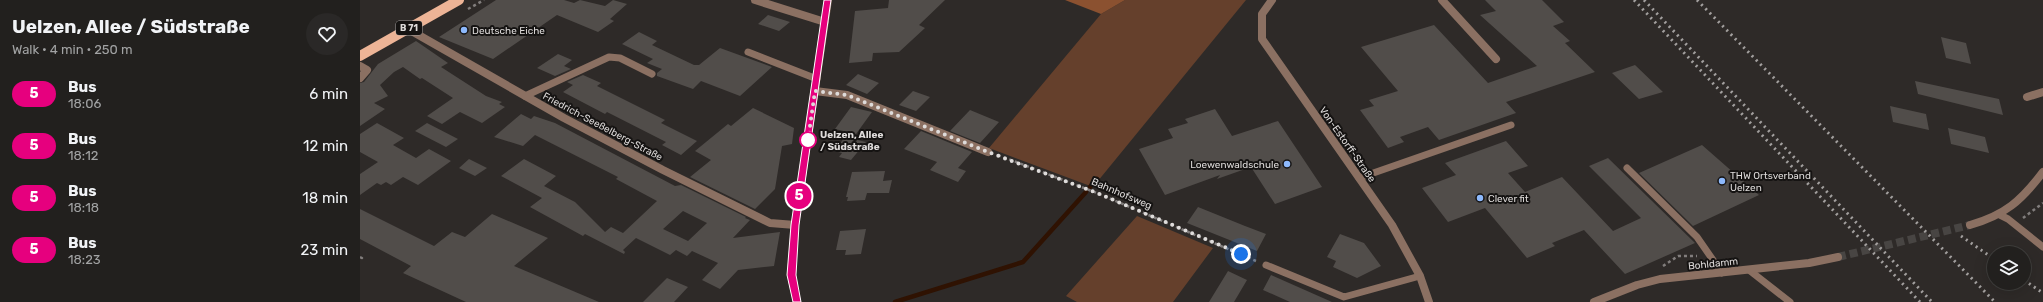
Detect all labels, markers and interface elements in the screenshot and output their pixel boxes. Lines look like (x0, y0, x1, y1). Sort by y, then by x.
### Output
button: heart (306, 13, 348, 55)
text: Uelzen, Allee / Südstraße (12, 15, 250, 38)
road number: B 71 (396, 21, 422, 35)
marker: Deutsche Eiche (459, 25, 469, 35)
place label: Deutsche Eiche (472, 25, 545, 37)
text: Walk · 4 min · 250 m (12, 42, 133, 57)
text: Bus (68, 78, 96, 96)
text: 5 (29, 85, 39, 102)
text: 6 min (309, 85, 348, 103)
street label: Friedrich-Seeßelberg-Straße (541, 90, 665, 164)
text: 18:06 (68, 96, 101, 111)
street label: Von-Estorff-Straße (1317, 105, 1378, 185)
place label: Uelzen, Allee / Südstraße (820, 129, 883, 153)
text: Bus (68, 130, 96, 148)
marker: Uelzen, Allee / Südstraße (799, 131, 817, 149)
text: 5 (29, 137, 39, 154)
text: 12 min (303, 137, 348, 155)
text: 18:12 (68, 148, 98, 163)
place label: Loewenwaldschule (1190, 159, 1279, 171)
marker: Loewenwaldschule (1282, 159, 1292, 169)
place label: THW Ortsverband Uelzen (1730, 170, 1811, 194)
street label: Bahnhofsweg (1090, 176, 1154, 212)
marker: THW Ortsverband Uelzen (1717, 176, 1727, 186)
text: Bus (68, 182, 96, 200)
line badge: 5 (786, 183, 812, 209)
text: 5 (794, 187, 804, 204)
text: 5 (29, 189, 39, 206)
text: 18 min (302, 189, 348, 207)
marker: Clever fit (1475, 193, 1485, 203)
place label: Clever fit (1488, 193, 1529, 205)
text: 18:18 (68, 200, 99, 215)
text: Bus (68, 234, 96, 252)
text: 5 (29, 241, 39, 258)
text: 23 min (300, 241, 348, 259)
your location (1231, 244, 1251, 264)
map controls (1987, 246, 2031, 290)
button: layers (1987, 246, 2031, 290)
text: 18:23 (68, 252, 101, 267)
street label: Bohldamm (1688, 255, 1739, 273)

